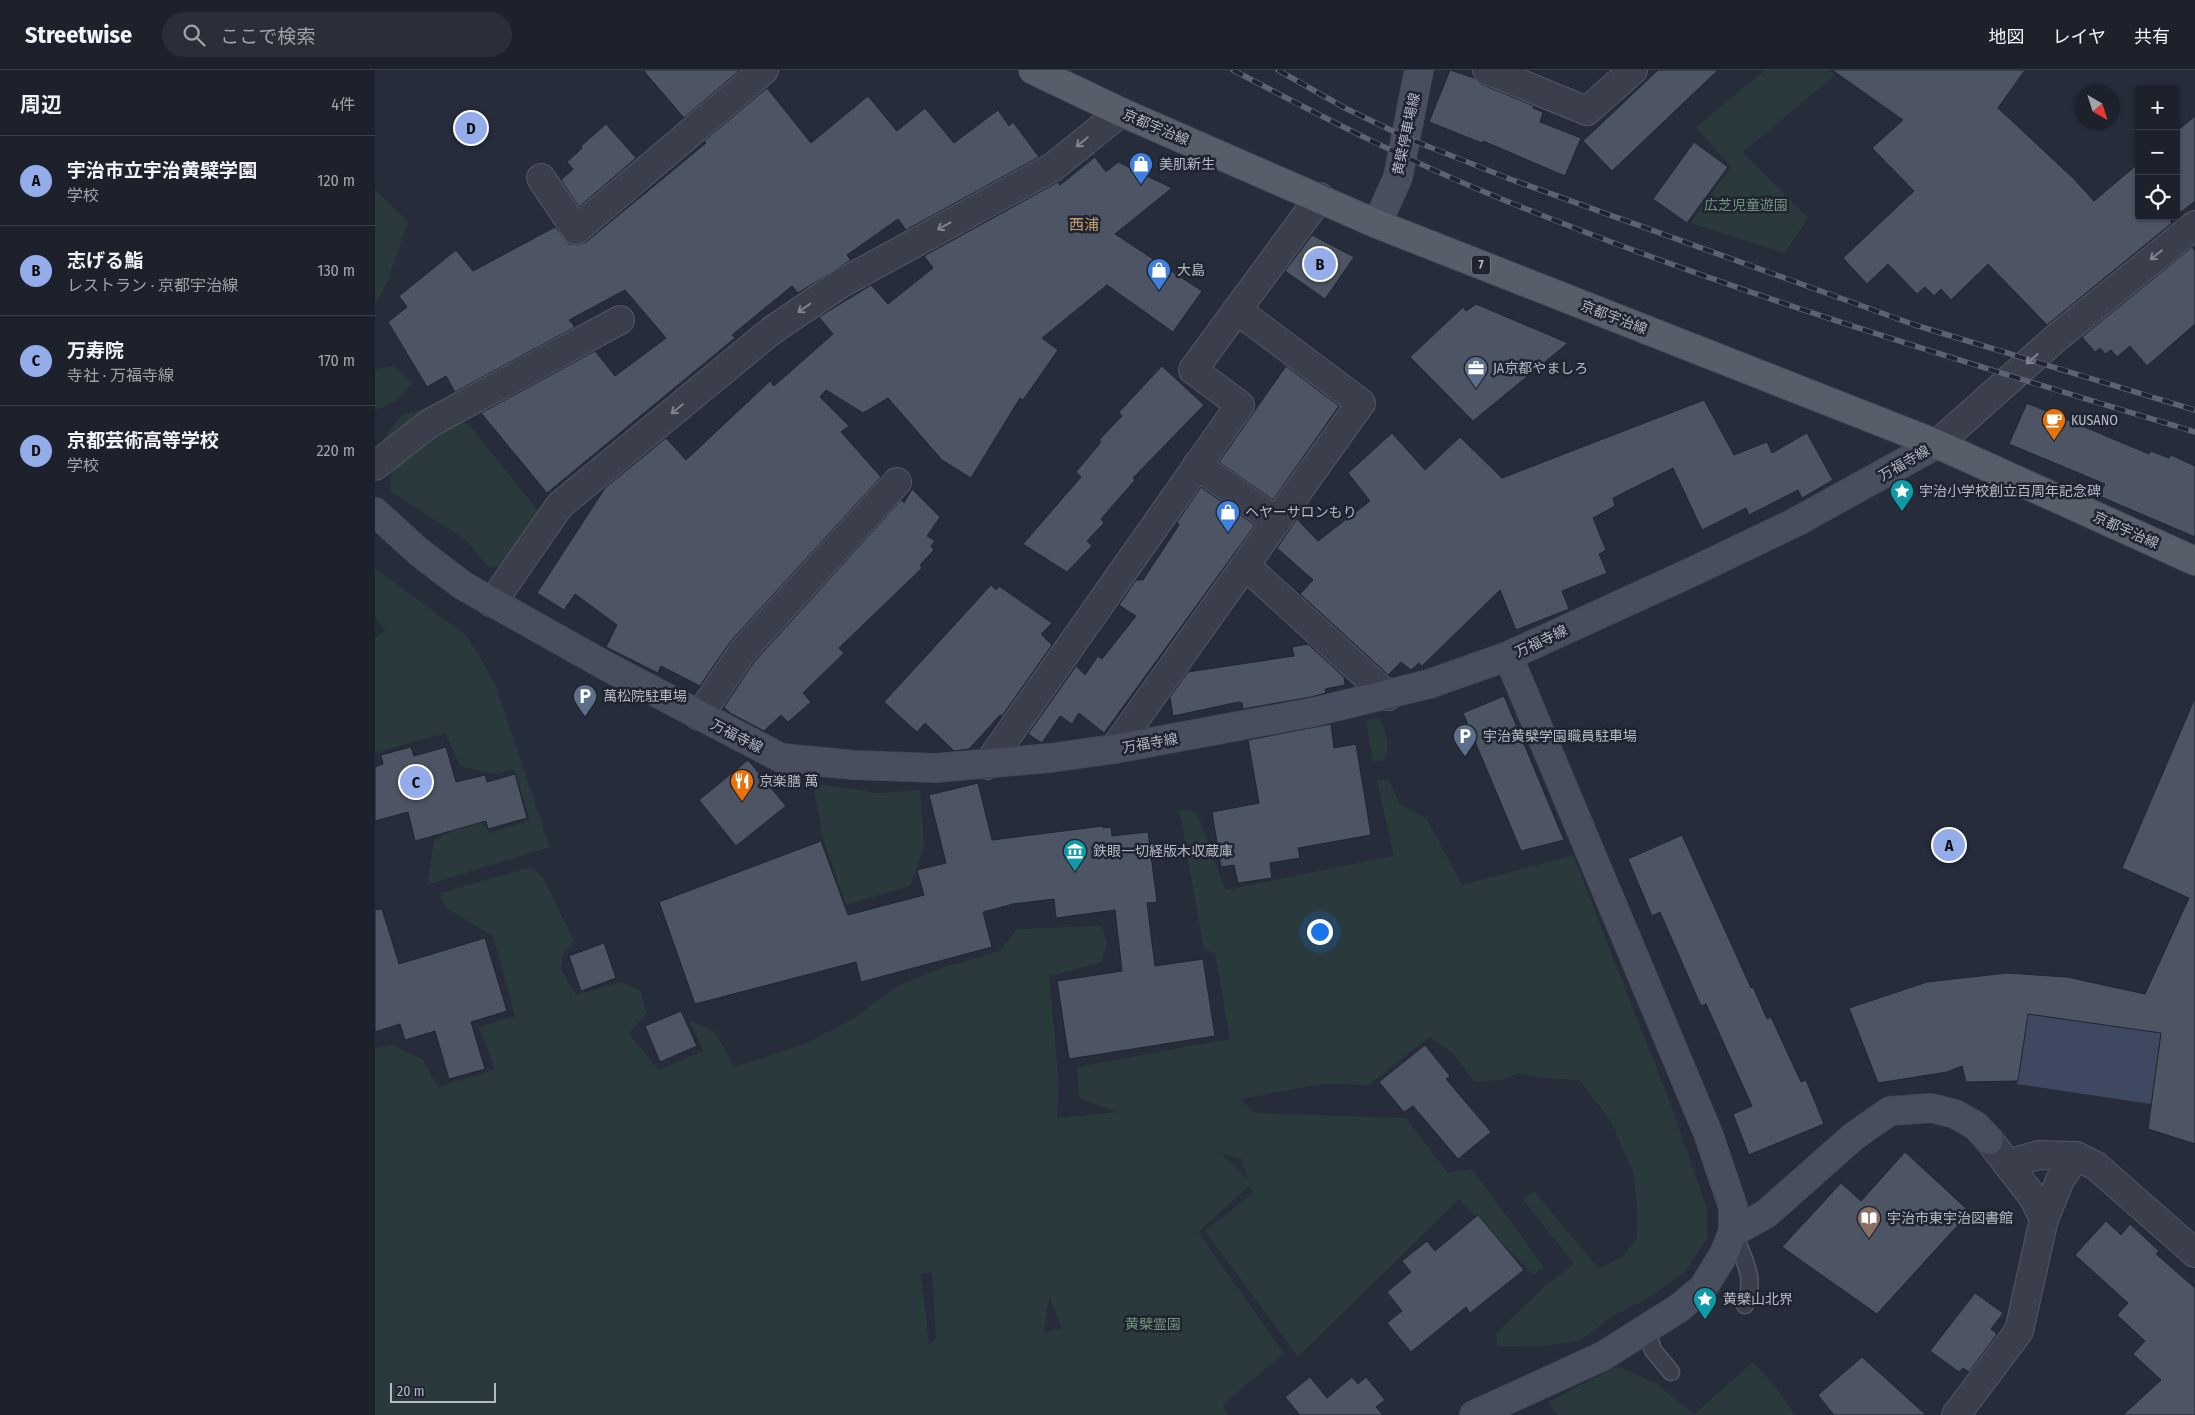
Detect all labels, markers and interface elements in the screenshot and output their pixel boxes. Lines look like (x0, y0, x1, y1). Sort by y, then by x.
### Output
search box (162, 12, 512, 57)
text: Streetwise (25, 21, 132, 49)
icon: search (180, 21, 208, 49)
text: ここで検索 (220, 25, 315, 48)
text: 地図 (1989, 26, 2025, 48)
text: レイヤ (2053, 26, 2106, 48)
text: 共有 (2134, 26, 2170, 48)
north arrow (2075, 85, 2120, 130)
map controls (2135, 85, 2180, 220)
button: + (2135, 85, 2180, 130)
street label: 黄檗停車場線 (1389, 91, 1424, 177)
text: 周辺 (20, 92, 62, 118)
text: 4件 (331, 95, 355, 114)
street label: 京都宇治線 (1120, 106, 1191, 149)
pin: D (455, 109, 487, 147)
button: − (2135, 130, 2180, 175)
one-way arrow (1076, 136, 1089, 147)
shop icon: 美肌新生 (1128, 151, 1154, 185)
place label: 美肌新生 (1159, 156, 1215, 173)
text: 宇治市立宇治黄檗学園 (67, 159, 257, 182)
text: A (32, 171, 40, 190)
text: 120 m (317, 171, 355, 190)
button: locate (2135, 175, 2180, 220)
text: 学校 (67, 186, 99, 205)
park label: 広芝児童遊園 (1704, 197, 1788, 214)
district label: 西浦 (1069, 216, 1099, 234)
one-way arrow (938, 222, 952, 232)
pin: B (1304, 245, 1336, 283)
text: 志げる鮨 (67, 249, 143, 272)
one-way arrow (2149, 250, 2163, 260)
road number: 7 (1472, 256, 1490, 274)
shop icon: 大島 (1146, 257, 1172, 291)
text: B (32, 261, 40, 280)
text: 130 m (317, 261, 355, 280)
place label: 大島 (1177, 262, 1205, 279)
text: レストラン · 京都宇治線 (67, 276, 238, 295)
street label: 京都宇治線 (1578, 297, 1650, 338)
one-way arrow (797, 303, 811, 313)
text: 万寿院 (67, 339, 124, 362)
text: C (32, 351, 40, 370)
text: 170 m (318, 351, 355, 370)
one-way arrow (2025, 353, 2038, 365)
office icon: JA京都やましろ (1463, 355, 1489, 389)
place label: JA京都やましろ (1493, 360, 1588, 377)
text: 寺社 · 万福寺線 (67, 366, 174, 385)
one-way arrow (670, 403, 683, 415)
cafe icon: KUSANO (2041, 407, 2067, 441)
place label: KUSANO (2071, 412, 2118, 429)
text: 京都芸術高等学校 (67, 429, 219, 452)
text: D (31, 441, 41, 460)
text: 220 m (316, 441, 355, 460)
street label: 万福寺線 (1876, 442, 1933, 485)
text: 学校 (67, 456, 99, 475)
place icon: 宇治小学校創立百周年記念碑 (1889, 478, 1915, 512)
place label: 宇治小学校創立百周年記念碑 (1919, 483, 2101, 500)
shop icon: ヘヤーサロンもり (1215, 499, 1241, 533)
place label: ヘヤーサロンもり (1245, 504, 1357, 521)
street label: 京都宇治線 (2090, 508, 2161, 552)
street label: 万福寺線 (1512, 622, 1570, 661)
parking icon: 萬松院駐車場 (572, 683, 598, 717)
place label: 萬松院駐車場 (603, 688, 687, 705)
street label: 万福寺線 (708, 716, 766, 757)
parking icon: 宇治黄檗学園職員駐車場 (1452, 723, 1478, 757)
place label: 宇治黄檗学園職員駐車場 (1483, 728, 1637, 745)
street label: 万福寺線 (1121, 730, 1179, 757)
pin: C (400, 763, 432, 801)
restaurant icon: 京楽膳 萬 (729, 768, 755, 802)
place label: 京楽膳 萬 (759, 773, 818, 790)
pin: A (1933, 826, 1965, 864)
museum icon: 鉄眼一切経版木収蔵庫 (1062, 838, 1088, 872)
place label: 鉄眼一切経版木収蔵庫 (1093, 843, 1233, 860)
your location (1307, 919, 1333, 945)
library icon: 宇治市東宇治図書館 (1856, 1205, 1882, 1239)
place label: 宇治市東宇治図書館 (1887, 1210, 2013, 1227)
place icon: 黄檗山北界 (1692, 1286, 1718, 1320)
place label: 黄檗山北界 (1723, 1291, 1793, 1308)
park label: 黄檗霊園 (1125, 1316, 1181, 1333)
scale bar (390, 1380, 496, 1403)
text: 20 m (397, 1383, 425, 1400)

